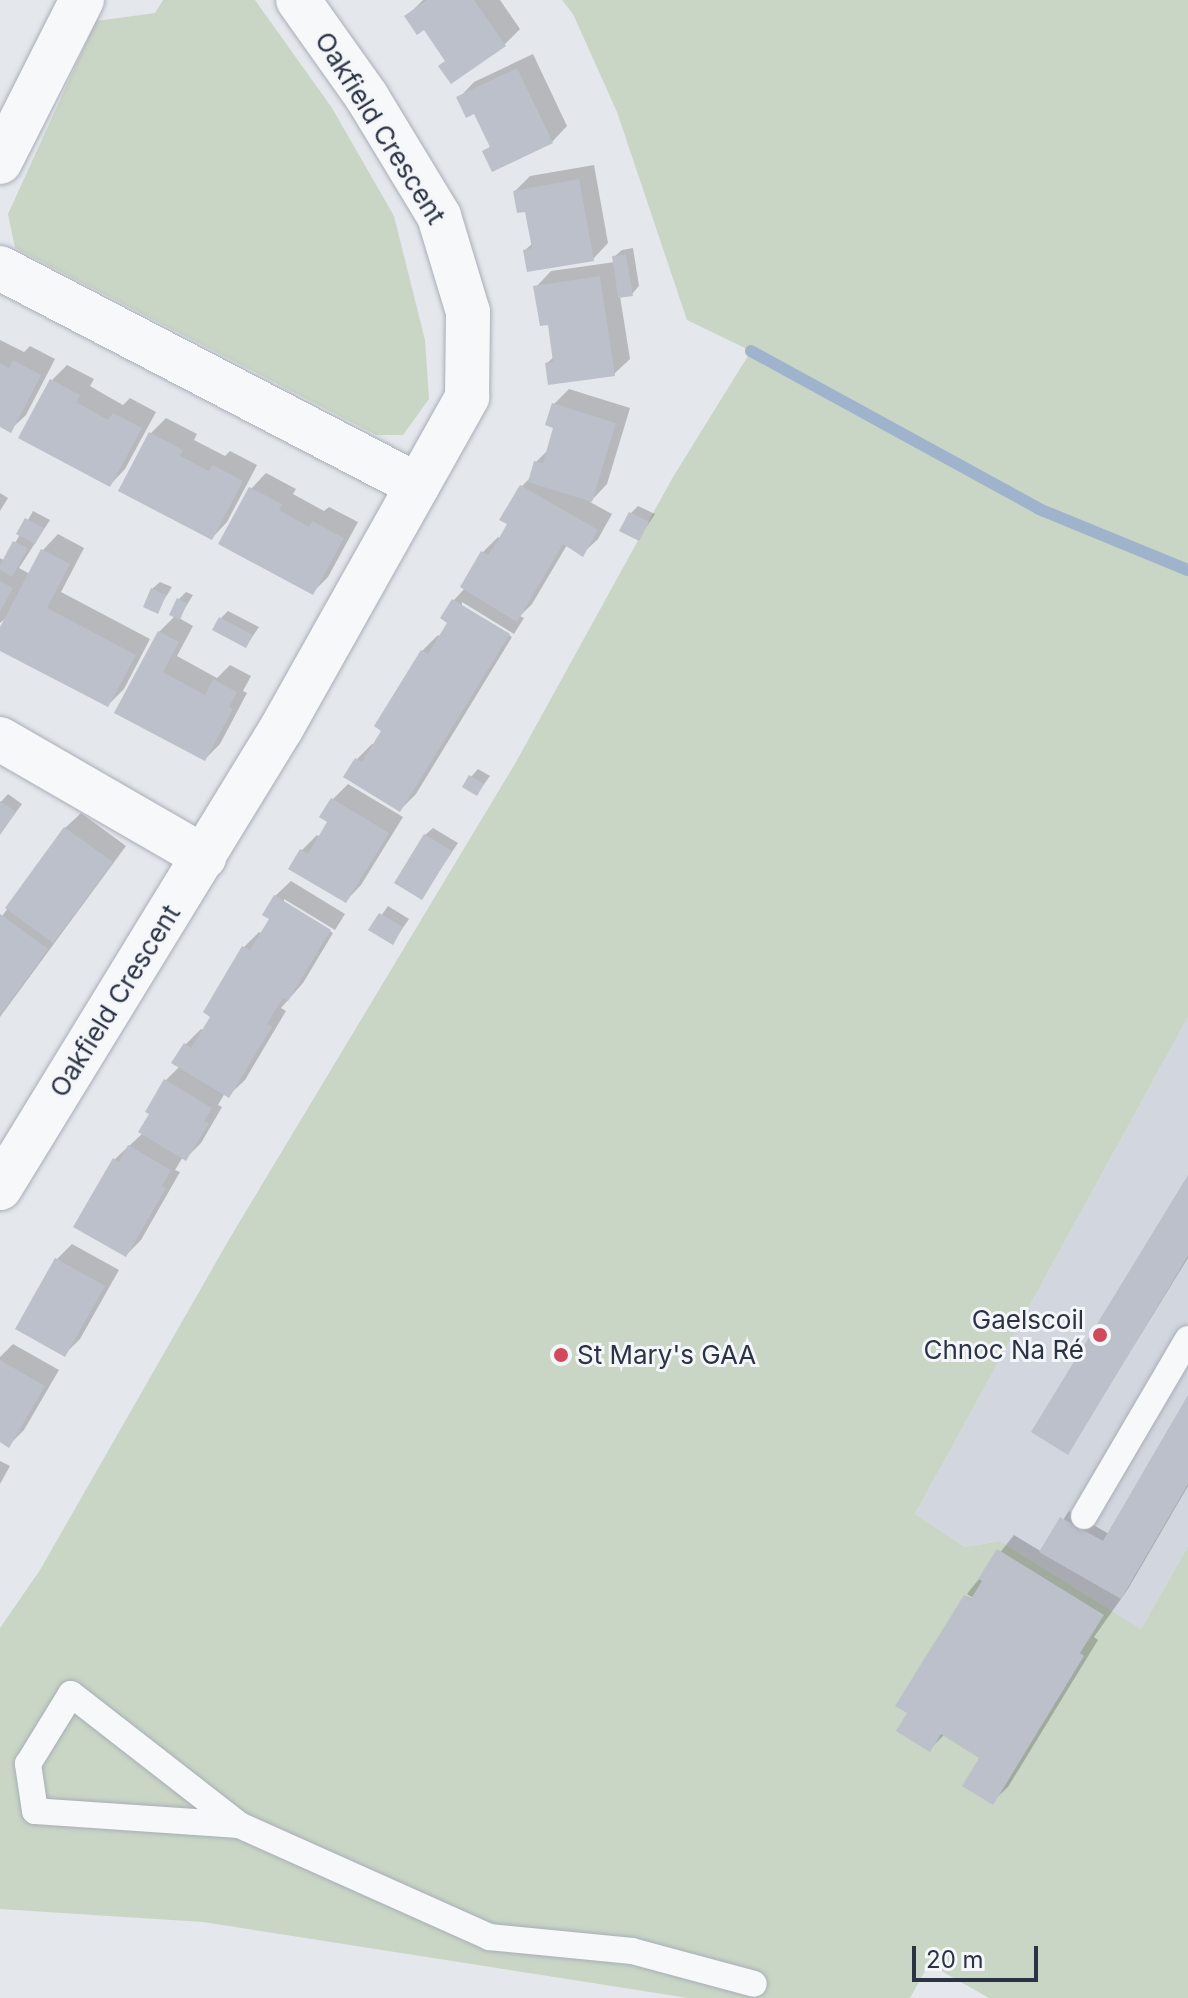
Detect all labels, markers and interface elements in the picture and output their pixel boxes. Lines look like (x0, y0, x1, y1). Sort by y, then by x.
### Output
street label: Oakfield Crescent (308, 26, 452, 230)
street label: Oakfield Crescent (43, 899, 187, 1103)
place label: Gaelscoil Chnoc Na Ré (924, 1304, 1084, 1366)
marker: Gaelscoil Chnoc Na Ré (1091, 1326, 1109, 1344)
place label: St Mary's GAA (577, 1339, 756, 1371)
marker: St Mary's GAA (552, 1346, 570, 1364)
scale bar (916, 1930, 1042, 1980)
text: 20 m (926, 1945, 984, 1974)

